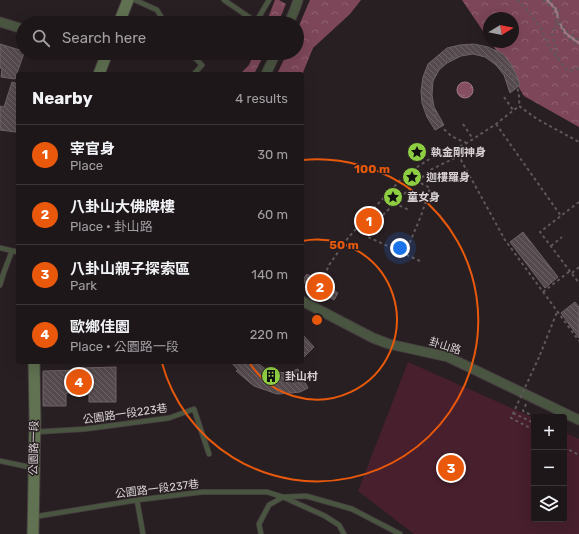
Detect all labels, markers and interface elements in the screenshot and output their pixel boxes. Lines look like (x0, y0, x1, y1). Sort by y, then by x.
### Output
north arrow (483, 12, 519, 48)
search box (16, 16, 304, 60)
icon: search (30, 27, 52, 49)
text: Search here (62, 29, 146, 47)
text: Nearby (32, 88, 93, 108)
text: 4 results (235, 91, 288, 106)
text: 宰官身 (70, 140, 115, 158)
place icon: 執金剛神身 (406, 141, 428, 163)
place label: 執金剛神身 (431, 146, 486, 159)
text: 1 (42, 147, 48, 162)
text: 30 m (257, 147, 288, 162)
text: Place (70, 158, 103, 173)
text: 100 m (354, 162, 390, 176)
place icon: 迦樓羅身 (401, 166, 423, 188)
place label: 迦樓羅身 (426, 171, 470, 184)
place icon: 童女身 (382, 186, 404, 208)
place label: 童女身 (407, 191, 440, 204)
text: 八卦山大佛牌樓 (70, 198, 175, 216)
pin: 1 (356, 206, 382, 236)
text: 2 (41, 207, 49, 222)
text: 60 m (257, 207, 288, 222)
text: Place · 卦山路 (70, 219, 153, 234)
text: 50 m (329, 238, 359, 252)
your location (390, 238, 410, 258)
text: 八卦山親子探索區 (70, 260, 190, 278)
text: 3 (41, 267, 49, 282)
text: 140 m (251, 267, 288, 282)
pin: 2 (307, 272, 333, 302)
text: Park (70, 278, 97, 293)
centre of rings (310, 313, 324, 327)
text: 歐鄉佳園 (70, 318, 130, 336)
text: 4 (41, 327, 49, 342)
text: 220 m (250, 327, 288, 342)
street label: 卦山路 (427, 335, 463, 357)
text: Place · 公園路一段 (70, 339, 179, 354)
building icon: 卦山村 (260, 365, 282, 387)
pin: 4 (66, 367, 92, 397)
place label: 卦山村 (285, 370, 318, 383)
street label: 公園路一段223巷 (82, 402, 168, 426)
map controls (531, 414, 567, 522)
button: + (531, 414, 567, 450)
street label: 公園路一段 (27, 420, 41, 476)
button: − (531, 450, 567, 486)
pin: 3 (438, 453, 464, 483)
street label: 公園路一段237巷 (114, 477, 200, 501)
button: layers (531, 486, 567, 522)

